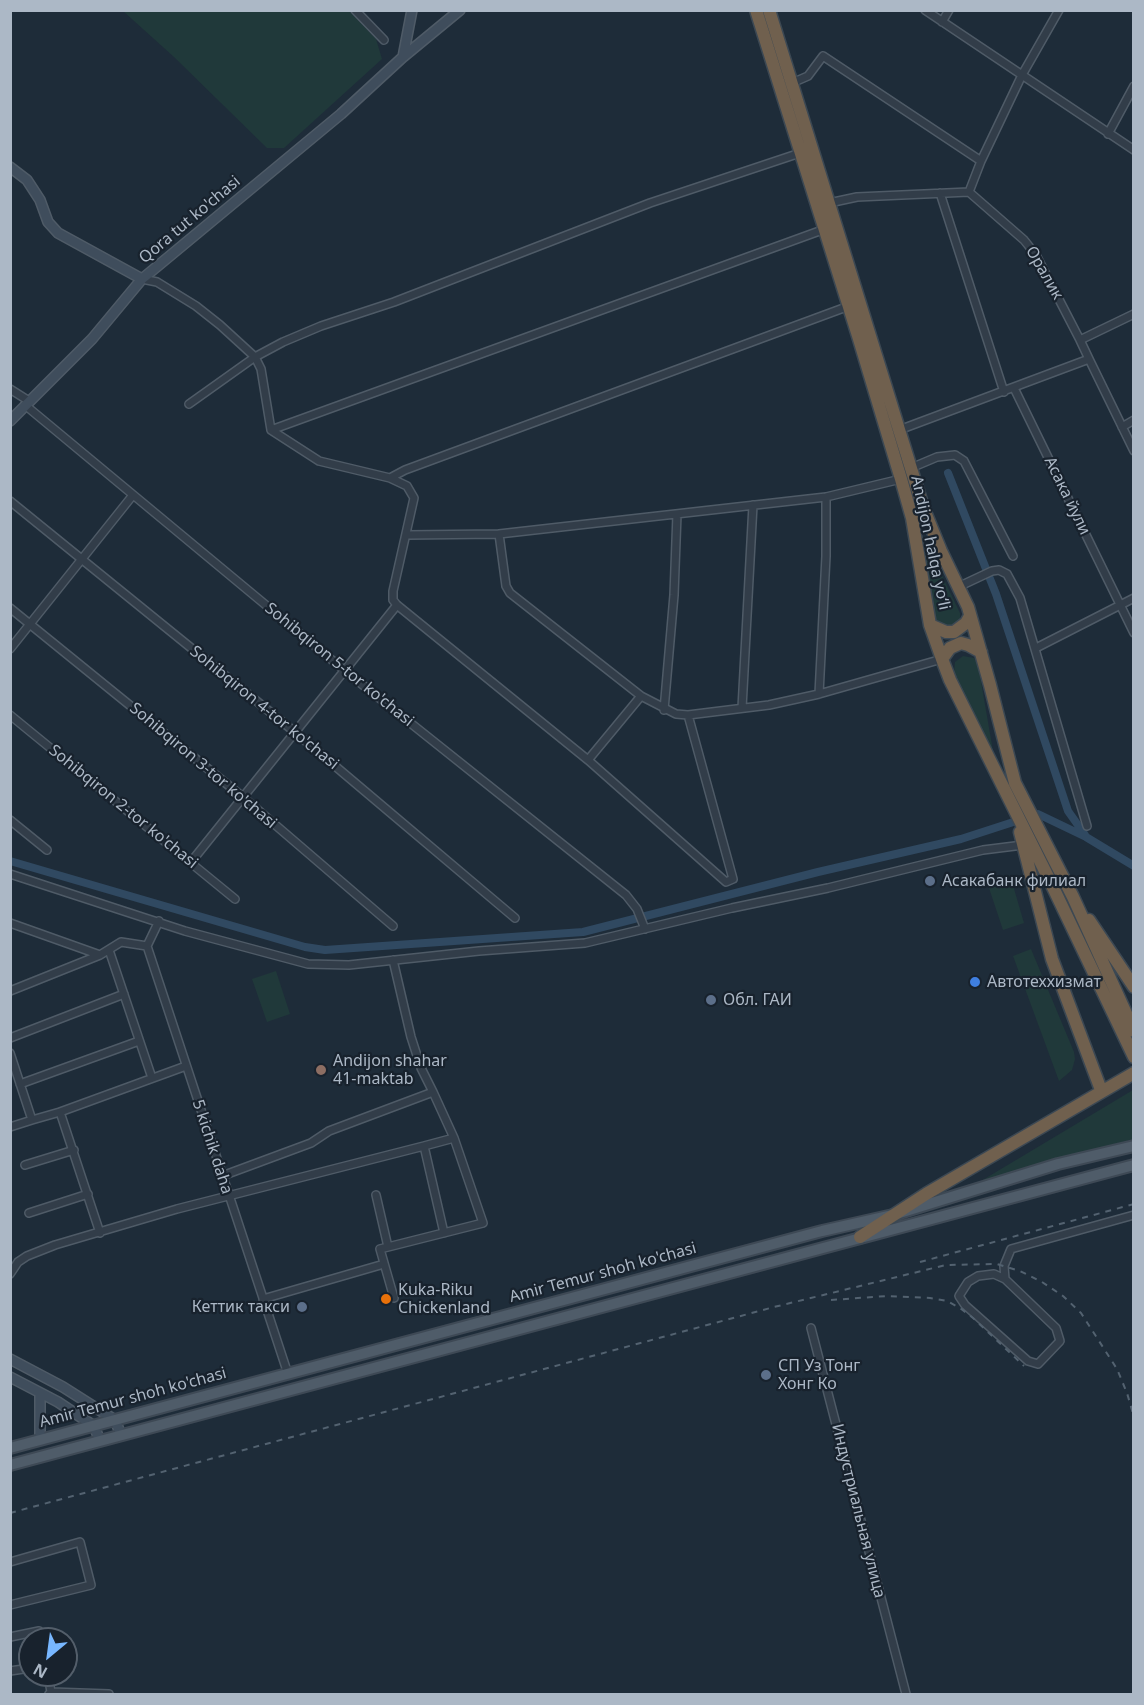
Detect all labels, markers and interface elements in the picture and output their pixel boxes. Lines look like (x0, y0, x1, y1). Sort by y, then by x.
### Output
street label: Qora tut ko'chasi (135, 172, 245, 268)
street label: Оралик (1021, 243, 1067, 303)
street label: Асака йули (1040, 454, 1094, 538)
street label: Andijon halqa yo‘li (906, 474, 954, 612)
street label: Sohibqiron 5-tor ko'chasi (261, 599, 417, 731)
street label: Sohibqiron 4-tor ko'chasi (186, 642, 342, 774)
street label: Sohibqiron 3-tor ko'chasi (126, 699, 280, 833)
street label: Sohibqiron 2-tor ko'chasi (45, 741, 201, 873)
place label: Асакабанк филиал (942, 871, 1086, 891)
marker: Асакабанк филиал (923, 874, 937, 888)
place label: Автотеххизмат (987, 972, 1101, 992)
marker: Автотеххизмат (968, 975, 982, 989)
place label: Обл. ГАИ (723, 990, 792, 1010)
marker: Обл. ГАИ (704, 993, 718, 1007)
place label: Andijon shahar 41-maktab (333, 1051, 447, 1089)
marker: Andijon shahar 41-maktab (314, 1063, 328, 1077)
street label: 5 kichik daha (188, 1097, 236, 1197)
street label: Amir Temur shoh ko'chasi (507, 1239, 699, 1307)
place label: Kuka-Riku Chickenland (398, 1280, 490, 1318)
marker: Kuka-Riku Chickenland (379, 1292, 393, 1306)
place label: Кеттик такси (192, 1297, 290, 1317)
marker: Кеттик такси (295, 1300, 309, 1314)
place label: СП Уз Тонг Хонг Ко (778, 1356, 860, 1394)
street label: Amir Temur shoh ko'chasi (37, 1364, 229, 1432)
marker: СП Уз Тонг Хонг Ко (759, 1368, 773, 1382)
street label: Индустриальная улица (827, 1422, 889, 1600)
north arrow (18, 1627, 78, 1687)
text: N (29, 1658, 51, 1684)

